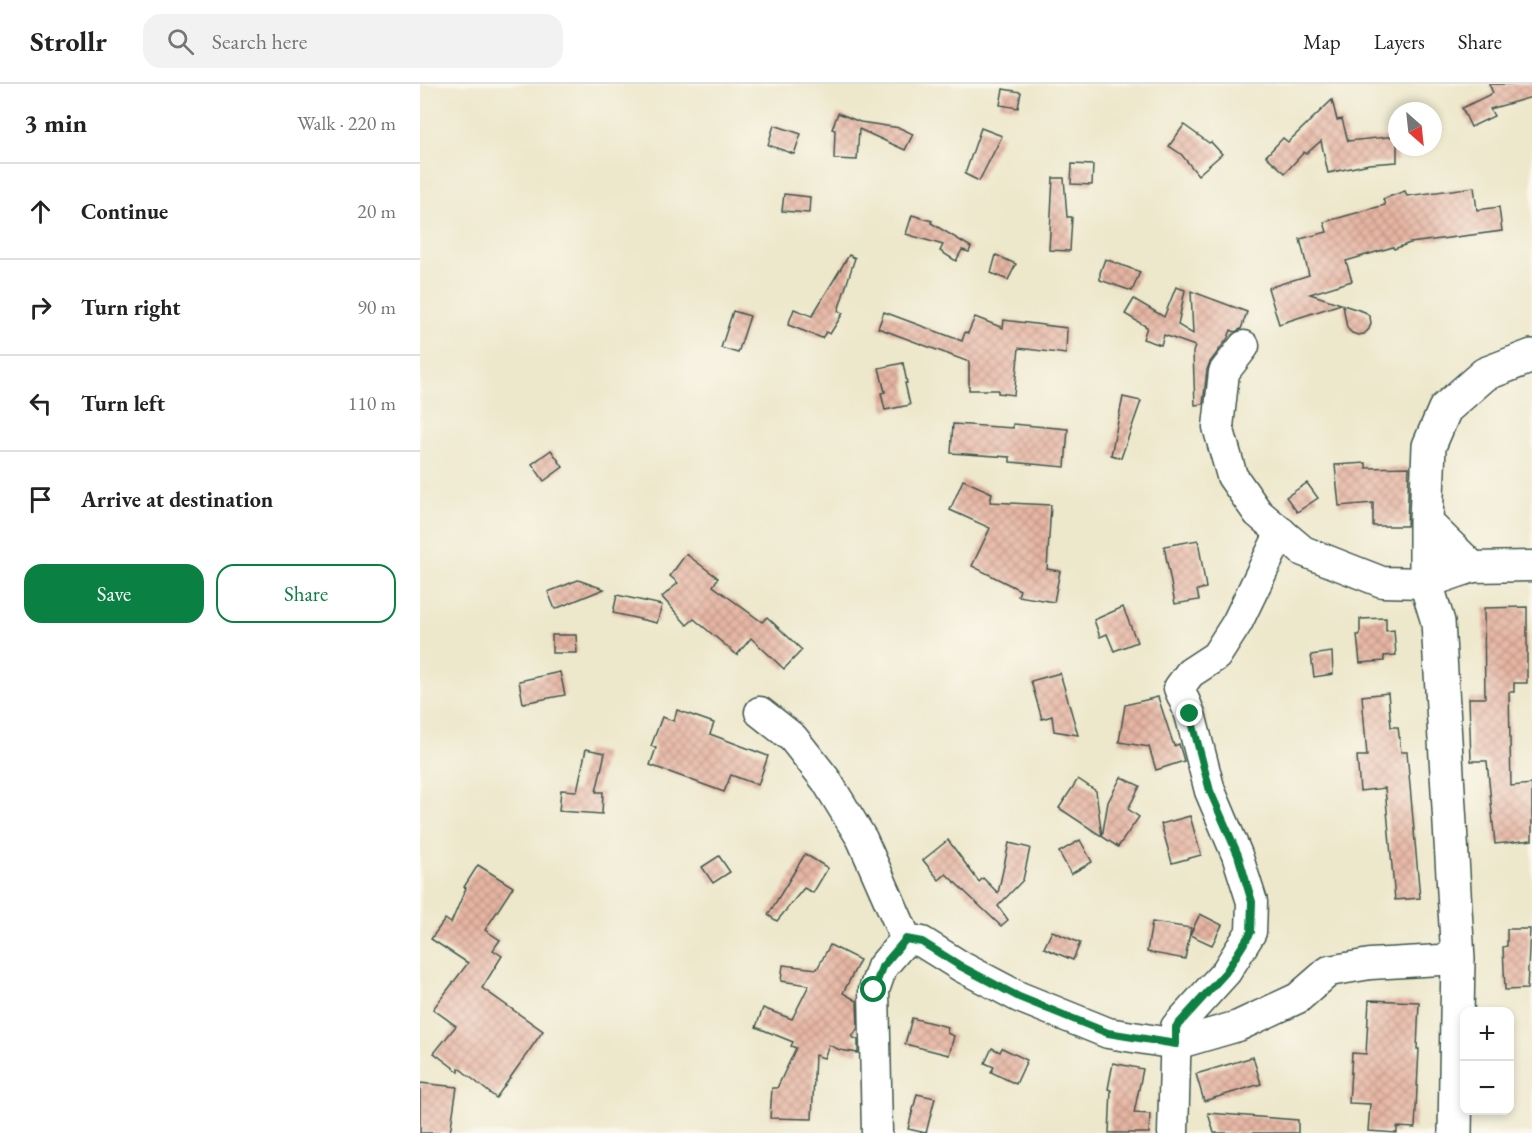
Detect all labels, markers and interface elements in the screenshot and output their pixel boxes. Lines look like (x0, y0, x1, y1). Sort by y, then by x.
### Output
search box (143, 14, 563, 68)
text: Strollr (30, 23, 107, 59)
icon: search (164, 25, 197, 58)
text: Search here (212, 27, 307, 56)
text: Map (1303, 28, 1341, 55)
text: Layers (1374, 28, 1425, 55)
text: Share (1458, 28, 1502, 55)
north arrow (1388, 102, 1442, 156)
text: 3 min (24, 106, 87, 140)
text: Walk · 220 m (297, 110, 396, 136)
icon: ahead (24, 195, 57, 228)
text: Continue (81, 197, 168, 226)
text: 20 m (357, 198, 396, 224)
icon: right (24, 291, 57, 324)
text: Turn right (81, 293, 180, 322)
text: 90 m (357, 294, 396, 320)
icon: left (24, 387, 57, 420)
text: Turn left (81, 389, 165, 418)
text: 110 m (348, 390, 396, 416)
icon: arrive (24, 483, 57, 516)
text: Arrive at destination (81, 485, 273, 514)
button: Save (24, 564, 204, 623)
button: Share (216, 564, 396, 623)
route end (1176, 700, 1202, 726)
route start (860, 976, 886, 1002)
map controls (1460, 1007, 1514, 1115)
button: + (1460, 1007, 1514, 1061)
button: − (1460, 1061, 1514, 1115)

